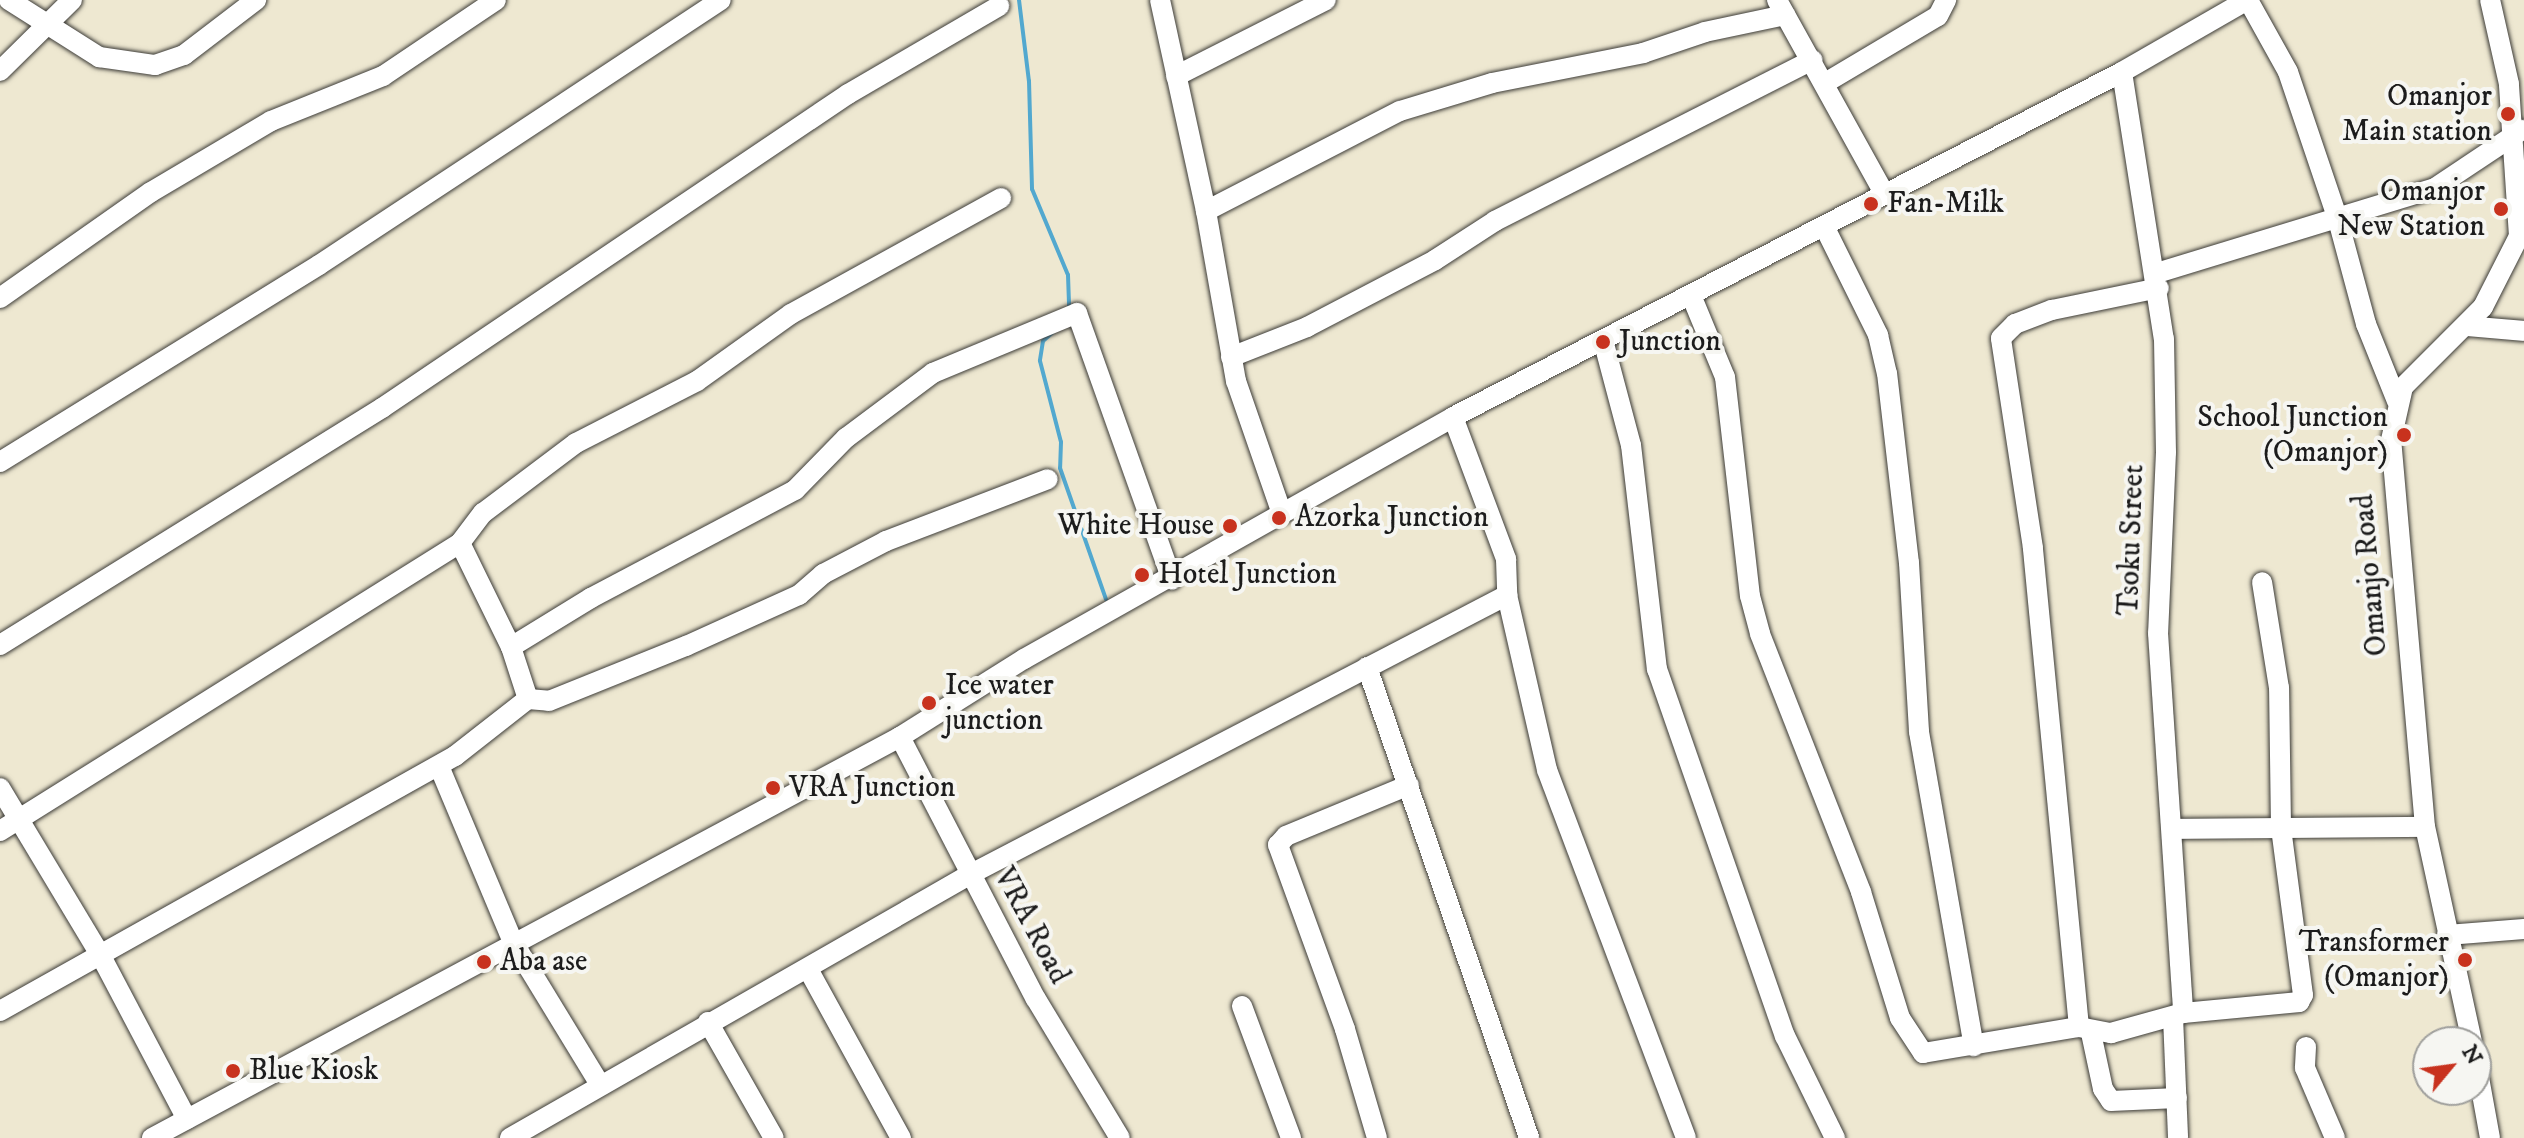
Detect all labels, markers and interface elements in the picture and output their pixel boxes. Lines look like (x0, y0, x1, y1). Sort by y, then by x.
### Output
place label: Omanjor Main station (2342, 79, 2492, 150)
marker: Omanjor Main station (2499, 105, 2517, 123)
place label: Omanjor New Station (2337, 174, 2485, 244)
place label: Fan-Milk (1887, 186, 2004, 222)
marker: Fan-Milk (1862, 195, 1880, 213)
marker: Omanjor New Station (2492, 200, 2510, 218)
place label: Junction (1619, 324, 1721, 360)
marker: Junction (1594, 333, 1612, 351)
place label: School Junction (Omanjor) (2197, 400, 2388, 470)
marker: School Junction (Omanjor) (2395, 426, 2413, 444)
street label: Tsoku Street (2111, 464, 2153, 616)
street label: Omanjo Road (2346, 492, 2396, 658)
place label: Azorka Junction (1295, 500, 1489, 536)
place label: White House (1058, 508, 1214, 544)
marker: Azorka Junction (1270, 509, 1288, 527)
marker: White House (1221, 517, 1239, 535)
place label: Hotel Junction (1158, 557, 1337, 593)
marker: Hotel Junction (1133, 566, 1151, 584)
place label: Ice water junction (945, 668, 1054, 738)
marker: Ice water junction (920, 694, 938, 712)
place label: VRA Junction (789, 770, 955, 806)
marker: VRA Junction (764, 779, 782, 797)
street label: VRA Road (985, 862, 1077, 990)
place label: Transformer (Omanjor) (2299, 925, 2449, 996)
place label: Aba ase (500, 944, 588, 980)
marker: Transformer (Omanjor) (2456, 951, 2474, 969)
marker: Aba ase (475, 953, 493, 971)
north arrow (2412, 1026, 2492, 1106)
text: N (2455, 1041, 2488, 1070)
place label: Blue Kiosk (249, 1053, 378, 1089)
marker: Blue Kiosk (224, 1062, 242, 1080)

